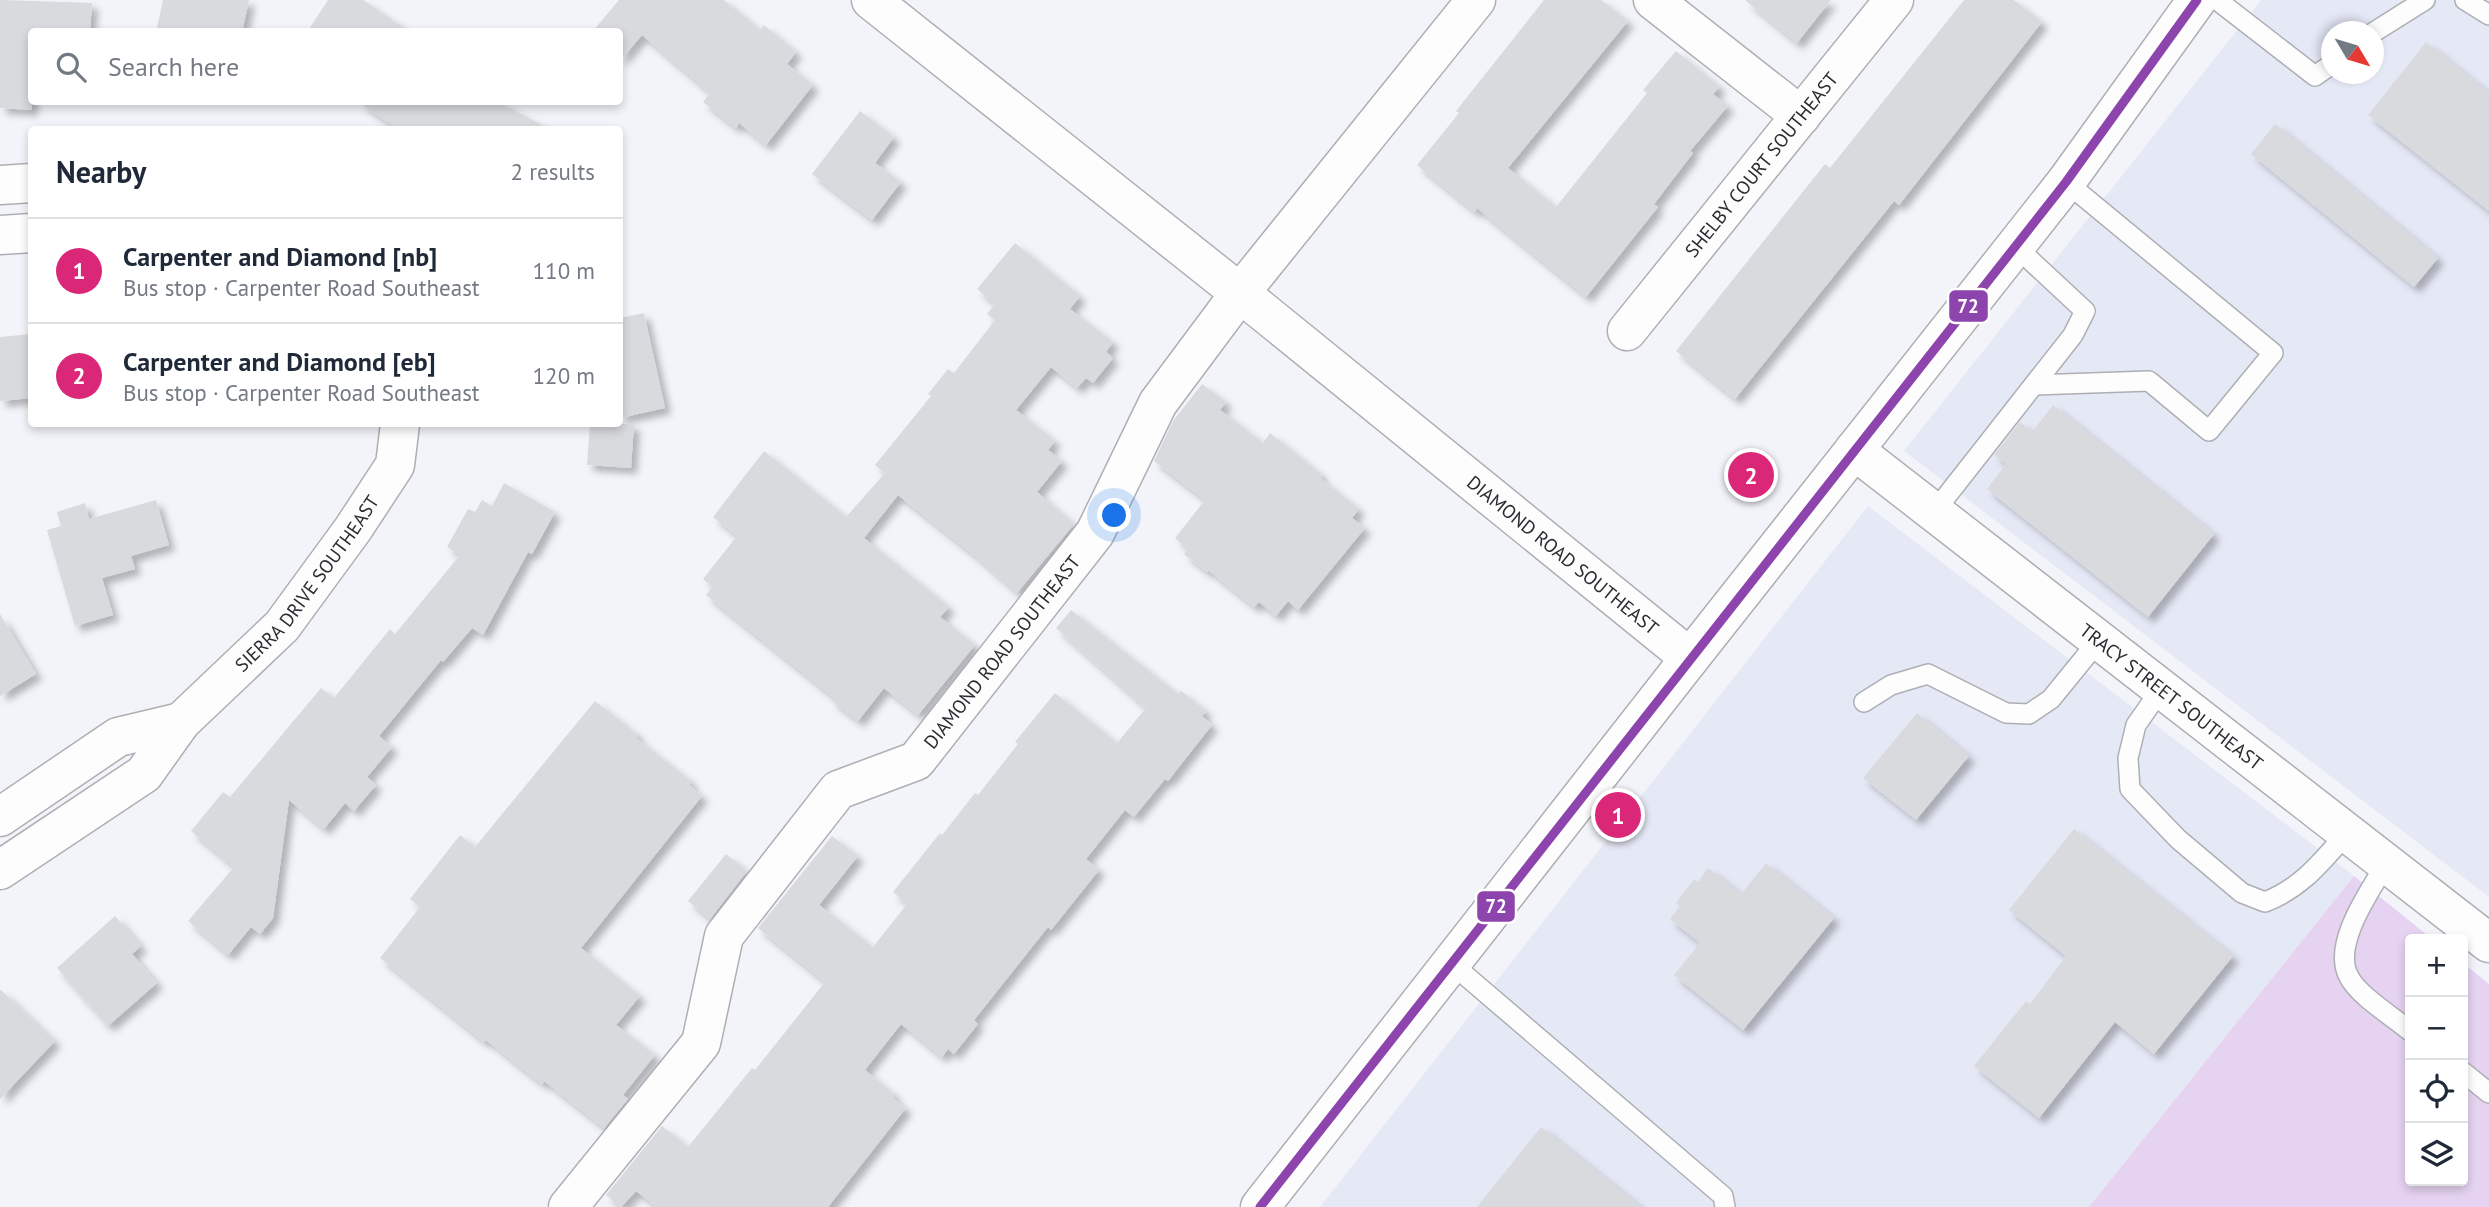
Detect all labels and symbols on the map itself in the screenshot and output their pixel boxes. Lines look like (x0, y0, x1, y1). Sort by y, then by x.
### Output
north arrow (2321, 21, 2384, 84)
street label: SHELBY COURT SOUTHEAST (1680, 67, 1843, 262)
line badge: 72 (1948, 289, 1989, 323)
text: 72 (1957, 294, 1979, 318)
pin: 2 (1728, 449, 1774, 501)
street label: DIAMOND ROAD SOUTHEAST (1462, 470, 1664, 640)
street label: SIERRA DRIVE SOUTHEAST (230, 490, 384, 677)
your location (1097, 498, 1131, 532)
street label: DIAMOND ROAD SOUTHEAST (918, 550, 1086, 753)
street label: TRACY STREET SOUTHEAST (2075, 618, 2268, 775)
pin: 1 (1595, 789, 1641, 841)
line badge: 72 (1476, 890, 1516, 923)
text: 72 (1485, 894, 1507, 918)

